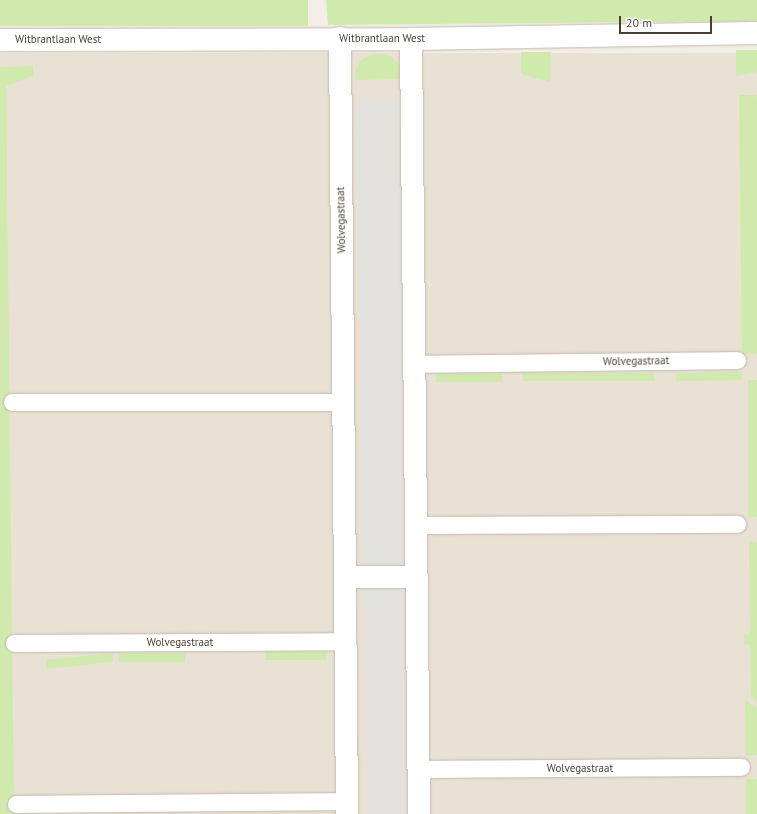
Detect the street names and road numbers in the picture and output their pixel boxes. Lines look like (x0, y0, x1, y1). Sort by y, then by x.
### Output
street label: Witbrantlaan West (339, 31, 425, 45)
street label: Witbrantlaan West (15, 32, 101, 46)
street label: Wolvegastraat (334, 187, 348, 253)
street label: Wolvegastraat (603, 354, 669, 368)
street label: Wolvegastraat (147, 635, 213, 649)
street label: Wolvegastraat (547, 761, 613, 775)

